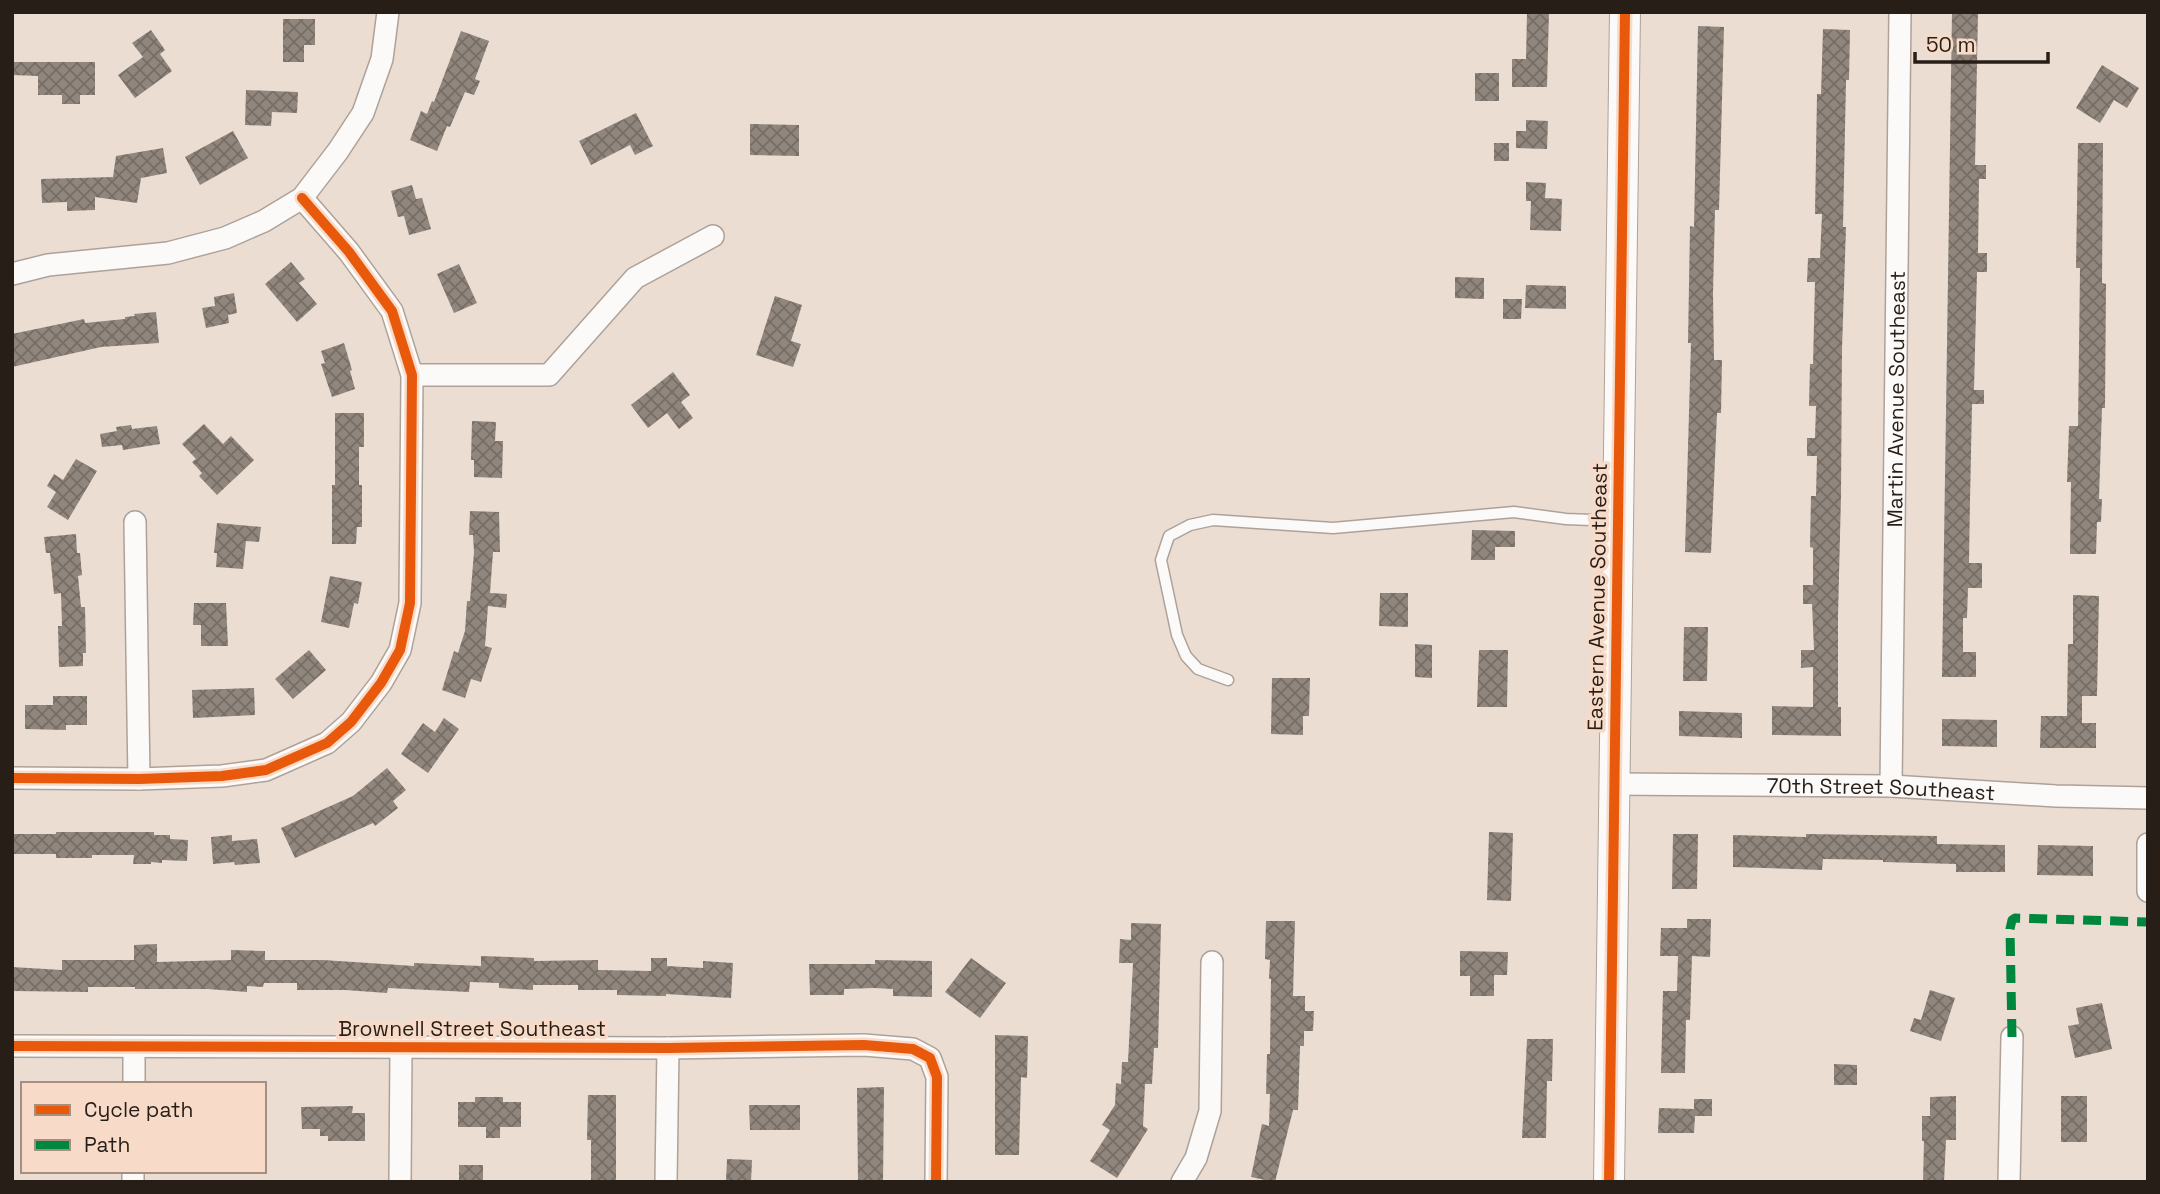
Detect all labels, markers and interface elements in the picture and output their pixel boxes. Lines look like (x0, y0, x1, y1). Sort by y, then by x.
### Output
scale bar (1915, 21, 2048, 65)
text: 50 m (1926, 31, 1976, 58)
street label: Martin Avenue Southeast (1881, 270, 1910, 528)
street label: Eastern Avenue Southeast (1581, 463, 1613, 731)
street label: 70th Street Southeast (1766, 772, 1996, 806)
street label: Brownell Street Southeast (338, 1015, 606, 1042)
legend (21, 1082, 266, 1173)
text: Cycle path (84, 1096, 193, 1123)
text: Path (84, 1131, 130, 1158)

